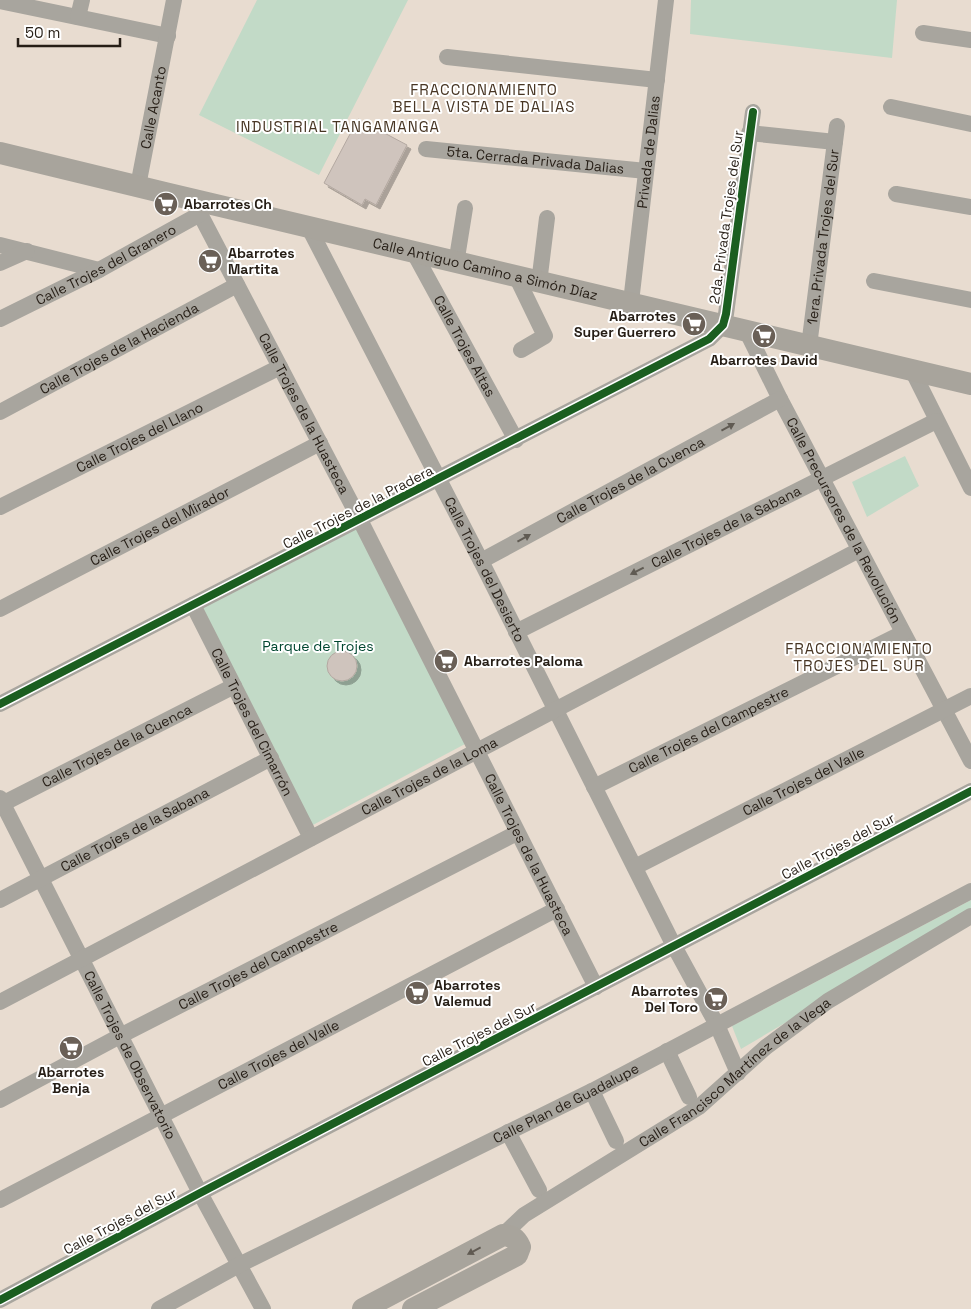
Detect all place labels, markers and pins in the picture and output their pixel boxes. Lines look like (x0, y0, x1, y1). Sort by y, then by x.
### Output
supermarket icon: Abarrotes Ch (153, 191, 179, 217)
place label: Abarrotes Ch (184, 195, 272, 213)
place label: Abarrotes Martita (228, 244, 295, 278)
supermarket icon: Abarrotes Martita (197, 248, 223, 274)
place label: Abarrotes Super Guerrero (574, 307, 676, 341)
supermarket icon: Abarrotes Super Guerrero (681, 311, 707, 337)
supermarket icon: Abarrotes David (751, 323, 777, 349)
place label: Abarrotes David (710, 351, 818, 369)
supermarket icon: Abarrotes Paloma (433, 648, 459, 674)
place label: Abarrotes Paloma (464, 652, 583, 670)
place label: Abarrotes Valemud (434, 976, 501, 1010)
supermarket icon: Abarrotes Valemud (404, 980, 430, 1006)
place label: Abarrotes Del Toro (631, 982, 698, 1016)
supermarket icon: Abarrotes Del Toro (703, 986, 729, 1012)
supermarket icon: Abarrotes Benja (58, 1035, 84, 1061)
place label: Abarrotes Benja (38, 1063, 104, 1097)

